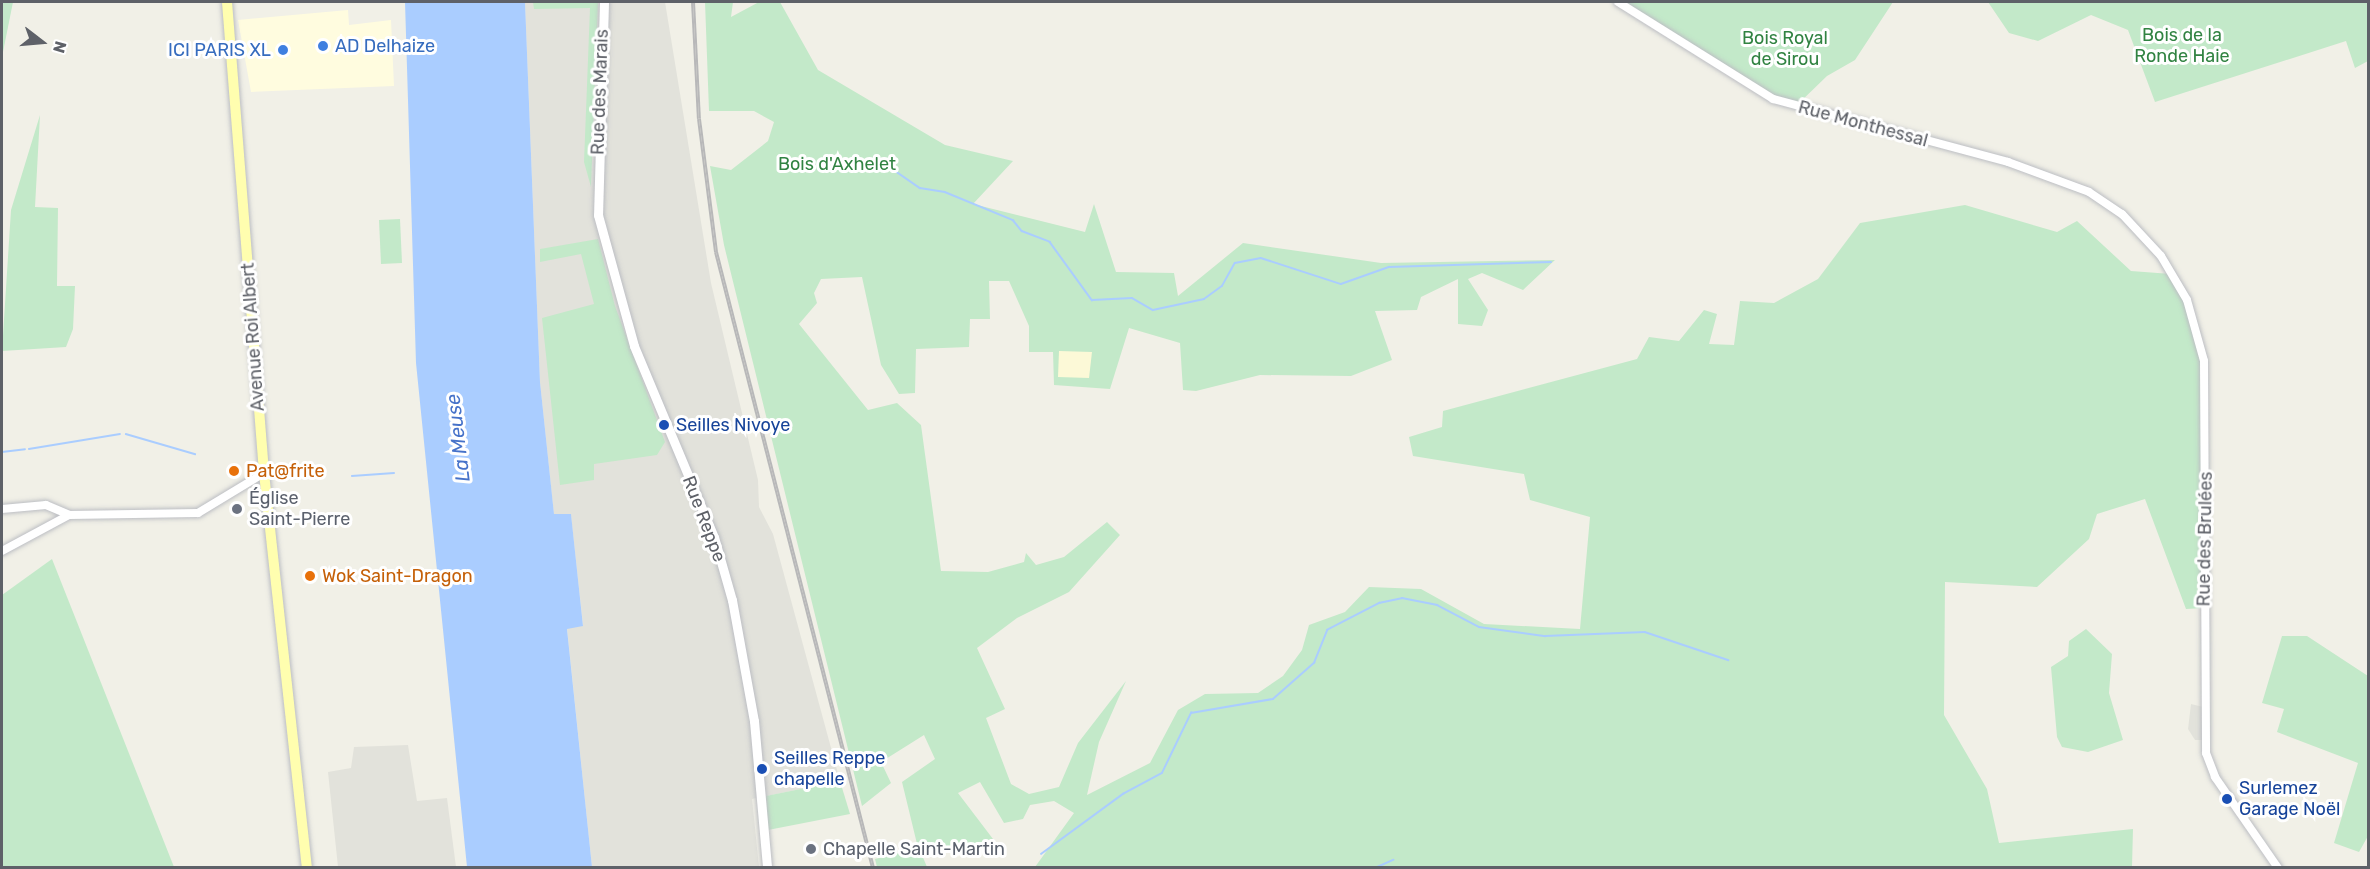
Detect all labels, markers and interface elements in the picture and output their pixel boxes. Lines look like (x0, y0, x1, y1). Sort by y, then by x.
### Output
north arrow (12, 12, 72, 72)
park label: Bois de la Ronde Haie (2134, 25, 2230, 68)
park label: Bois Royal de Sirou (1742, 28, 1828, 70)
street label: Rue des Marais (587, 29, 613, 155)
place label: AD Delhaize (335, 35, 435, 57)
text: N (49, 39, 71, 55)
place label: ICI PARIS XL (168, 39, 271, 61)
marker: AD Delhaize (316, 39, 330, 53)
marker: ICI PARIS XL (276, 43, 290, 57)
street label: Rue Monthessal (1796, 96, 1930, 152)
park label: Bois d'Axhelet (778, 153, 896, 175)
street label: Avenue Roi Albert (237, 262, 269, 412)
water label: La Meuse (441, 393, 475, 483)
place label: Seilles Nivoye (676, 414, 790, 436)
marker: Seilles Nivoye (657, 418, 671, 432)
place label: Pat@frite (246, 460, 324, 482)
marker: Pat@frite (227, 464, 241, 478)
street label: Rue des Brulées (2193, 471, 2217, 607)
street label: Rue Reppe (678, 473, 730, 565)
place label: Église Saint-Pierre (249, 488, 350, 530)
marker: Église Saint-Pierre (230, 502, 244, 516)
place label: Wok Saint-Dragon (322, 565, 473, 587)
marker: Wok Saint-Dragon (303, 569, 317, 583)
place label: Seilles Reppe chapelle (774, 748, 885, 790)
marker: Seilles Reppe chapelle (755, 762, 769, 776)
place label: Surlemez Garage Noël (2239, 778, 2340, 820)
marker: Surlemez Garage Noël (2220, 792, 2234, 806)
place label: Chapelle Saint-Martin (823, 838, 1005, 860)
marker: Chapelle Saint-Martin (804, 842, 818, 856)

